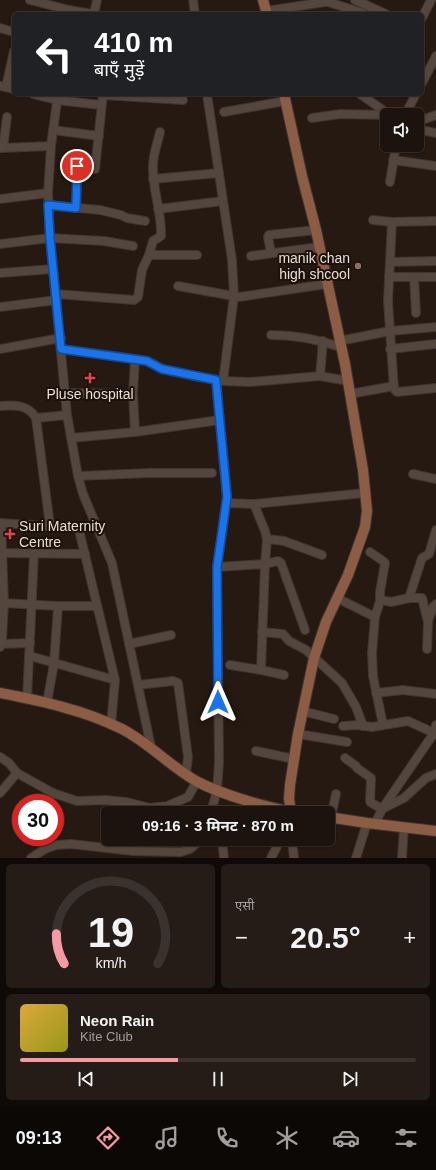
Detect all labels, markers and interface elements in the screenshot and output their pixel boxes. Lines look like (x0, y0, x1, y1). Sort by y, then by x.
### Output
text: 410 m (94, 27, 173, 58)
icon: left (28, 28, 80, 80)
text: बाएँ मुड़ें (94, 60, 144, 80)
map controls (380, 108, 424, 152)
button: sound (380, 108, 424, 152)
pin (60, 149, 94, 183)
icon: arrive (66, 155, 88, 177)
place label: manik chan high shcool (278, 250, 350, 282)
marker: manik chan high shcool (353, 261, 363, 271)
marker: Pluse hospital (84, 372, 96, 384)
place label: Pluse hospital (46, 386, 134, 402)
place label: Suri Maternity Centre (19, 518, 105, 550)
marker: Suri Maternity Centre (4, 528, 16, 540)
position arrow (197, 681, 239, 723)
speed limit sign: 30 (12, 794, 64, 846)
text: 09:16 · 3 मिनट · 870 m (142, 817, 294, 834)
text: एसी (235, 898, 254, 913)
text: 19 (87, 909, 134, 956)
text: 20.5° (290, 921, 361, 954)
text: − (235, 925, 248, 950)
text: + (403, 925, 416, 950)
text: km/h (95, 955, 126, 971)
text: Neon Rain (80, 1012, 154, 1029)
text: Kite Club (80, 1029, 133, 1044)
icon: previous (75, 1068, 97, 1090)
icon: pause (207, 1068, 229, 1090)
icon: next (339, 1068, 361, 1090)
icon: directions (94, 1124, 122, 1152)
icon: music (153, 1124, 181, 1152)
icon: phone (213, 1124, 241, 1152)
icon: climate (273, 1124, 301, 1152)
icon: car (332, 1124, 360, 1152)
icon: filters (392, 1124, 420, 1152)
text: 09:13 (16, 1128, 62, 1148)

